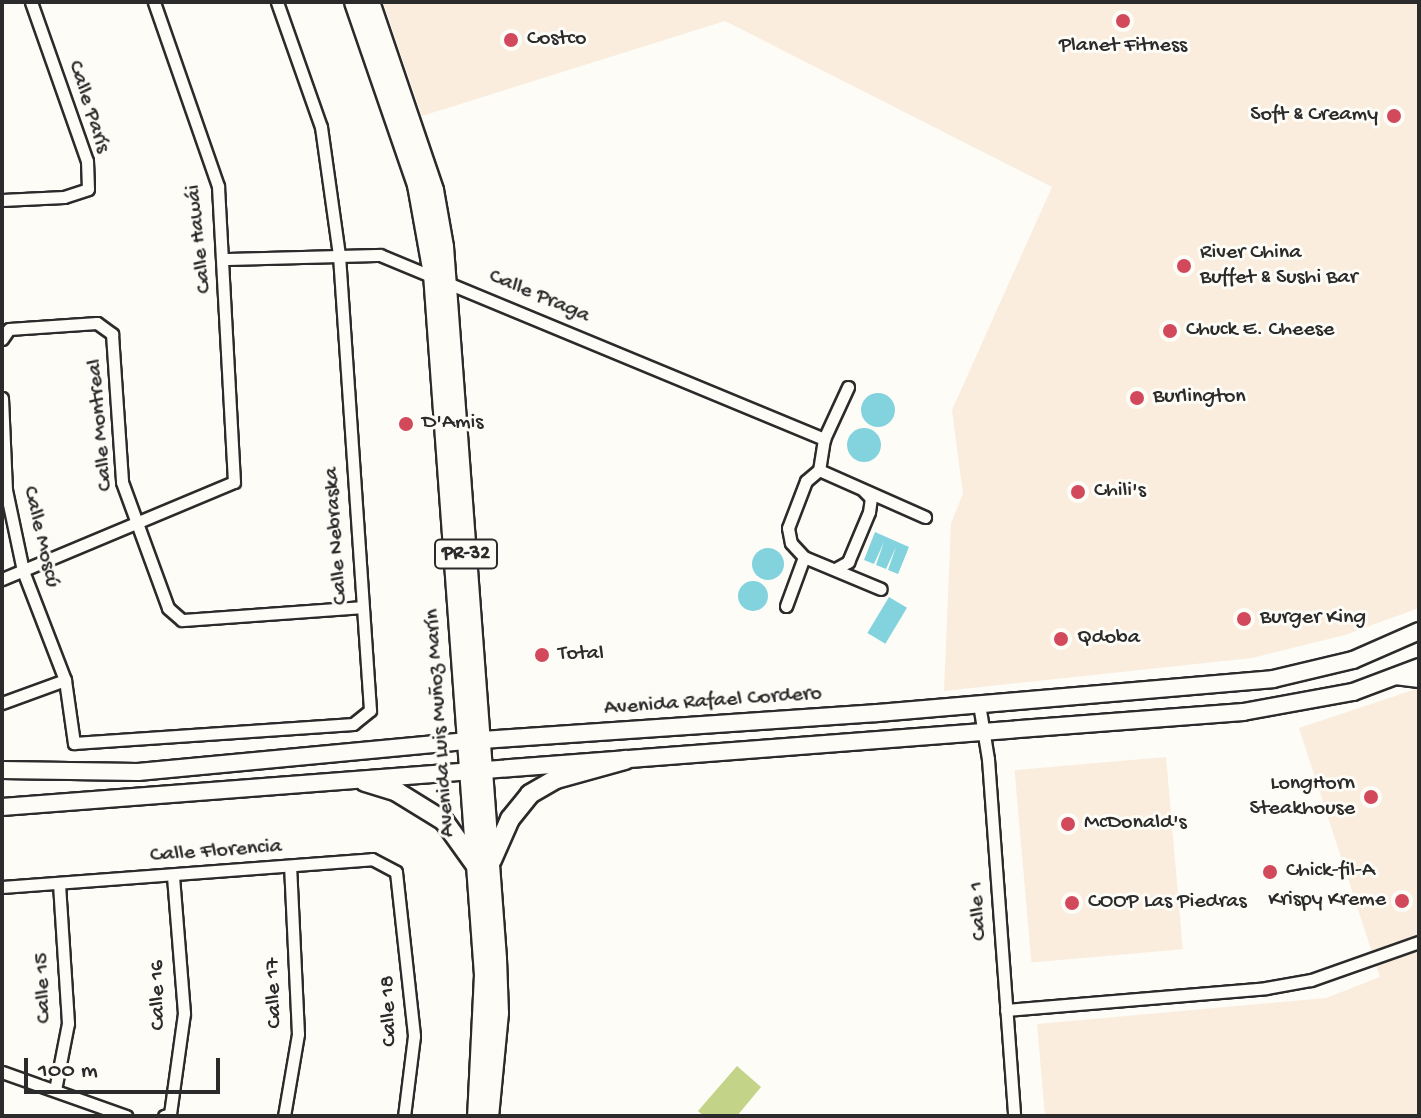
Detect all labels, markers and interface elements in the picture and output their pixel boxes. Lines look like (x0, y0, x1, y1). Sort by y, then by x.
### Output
marker: Planet Fitness (1114, 12, 1132, 30)
place label: Costco (527, 27, 586, 53)
marker: Costco (502, 31, 520, 49)
place label: Planet Fitness (1059, 34, 1187, 60)
street label: Calle París (61, 58, 115, 156)
place label: Soft & Creamy (1250, 103, 1378, 129)
marker: Soft & Creamy (1385, 107, 1403, 125)
street label: Calle Hawái (181, 183, 219, 295)
place label: River China Buffet & Sushi Bar (1200, 240, 1358, 292)
marker: River China Buffet & Sushi Bar (1175, 257, 1193, 275)
street label: Calle Praga (484, 264, 594, 330)
place label: Chuck E. Cheese (1186, 318, 1334, 344)
marker: Chuck E. Cheese (1161, 322, 1179, 340)
street label: Calle Montreal (82, 358, 120, 492)
place label: Burlington (1153, 385, 1246, 411)
marker: Burlington (1128, 389, 1146, 407)
place label: D'Amis (422, 411, 483, 437)
marker: D'Amis (397, 415, 415, 433)
street label: Calle Nebraska (319, 466, 355, 606)
place label: Chili's (1094, 479, 1146, 505)
marker: Chili's (1069, 483, 1087, 501)
street label: Calle Moscú (16, 484, 64, 590)
road number: PR-32 (434, 538, 498, 570)
place label: Burger King (1260, 606, 1366, 632)
street label: Avenida Luis Muñoz Marín (420, 608, 462, 838)
marker: Burger King (1235, 610, 1253, 628)
place label: Qdoba (1077, 626, 1140, 652)
marker: Qdoba (1052, 630, 1070, 648)
place label: Total (558, 642, 604, 668)
marker: Total (533, 646, 551, 664)
street label: Avenida Rafael Cordero (603, 681, 823, 723)
place label: LongHorn Steakhouse (1249, 771, 1355, 822)
marker: LongHorn Steakhouse (1362, 788, 1380, 806)
place label: McDonald's (1084, 811, 1187, 837)
marker: McDonald's (1059, 815, 1077, 833)
street label: Calle Florencia (149, 834, 283, 870)
place label: Chick-fil-A (1286, 859, 1375, 885)
marker: Chick-fil-A (1261, 863, 1279, 881)
street label: Calle 1 (964, 881, 994, 941)
place label: Krispy Kreme (1268, 888, 1386, 914)
place label: COOP Las Piedras (1088, 890, 1247, 916)
marker: Krispy Kreme (1393, 892, 1411, 910)
marker: COOP Las Piedras (1063, 894, 1081, 912)
street label: Calle 15 (30, 952, 58, 1024)
street label: Calle 17 (261, 957, 289, 1029)
street label: Calle 16 (145, 960, 173, 1030)
street label: Calle 18 (376, 975, 404, 1047)
scale bar (28, 1042, 224, 1092)
text: 100 m (38, 1057, 98, 1086)

